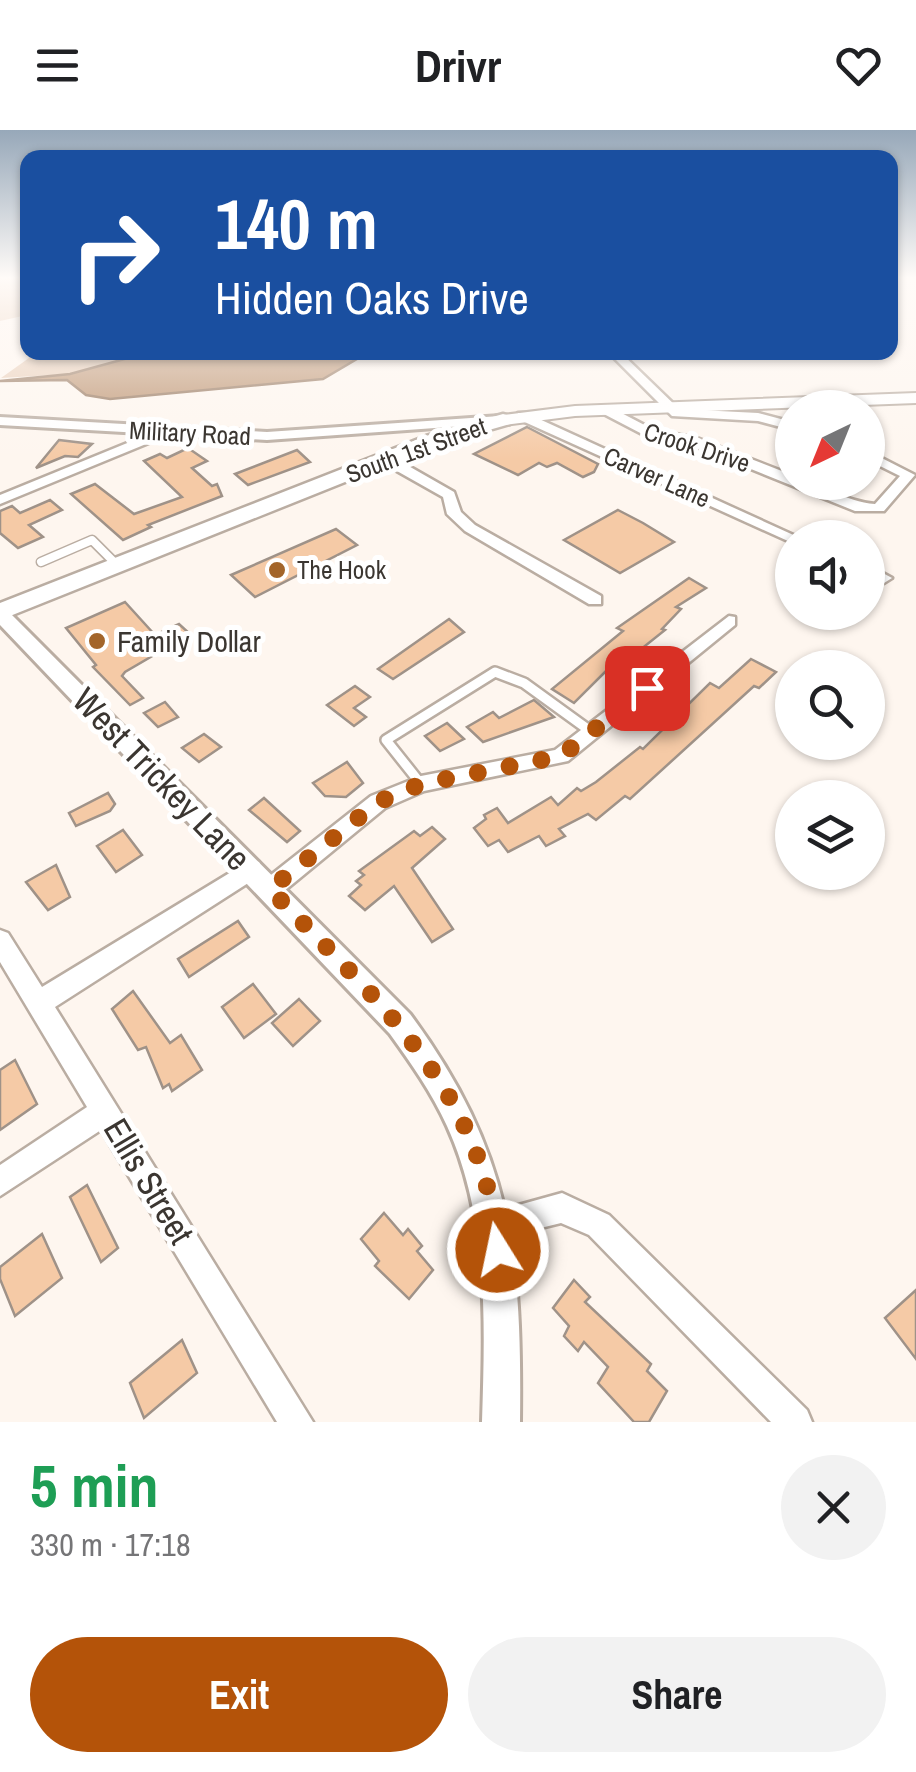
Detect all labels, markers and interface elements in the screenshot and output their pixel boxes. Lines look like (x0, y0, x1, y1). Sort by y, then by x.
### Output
text: Drivr (415, 35, 501, 96)
icon: menu (30, 38, 85, 93)
icon: heart (831, 38, 886, 93)
text: 140 m (215, 177, 378, 271)
icon: right (50, 190, 180, 320)
text: Hidden Oaks Drive (215, 267, 529, 328)
north arrow (775, 390, 885, 500)
map controls (775, 390, 885, 890)
street label: South 1st Street (341, 409, 491, 491)
street label: Military Road (128, 413, 252, 453)
street label: Crook Drive (640, 414, 754, 480)
street label: Carver Lane (599, 439, 715, 515)
button: sound (775, 520, 885, 630)
place label: The Hook (297, 553, 387, 587)
marker: The Hook (266, 559, 288, 581)
place label: Family Dollar (117, 621, 261, 661)
marker: Family Dollar (86, 630, 108, 652)
pin (605, 646, 690, 731)
button: search (775, 650, 885, 760)
icon: arrive (620, 661, 675, 716)
street label: West Trickey Lane (63, 677, 261, 881)
button: layers (775, 780, 885, 890)
street label: Ellis Street (93, 1109, 205, 1253)
position arrow (446, 1198, 550, 1302)
text: 5 min (30, 1445, 159, 1526)
button: close (781, 1455, 886, 1560)
text: 330 m · 17:18 (30, 1523, 190, 1566)
button: Exit (30, 1637, 448, 1752)
button: Share (468, 1637, 886, 1752)

